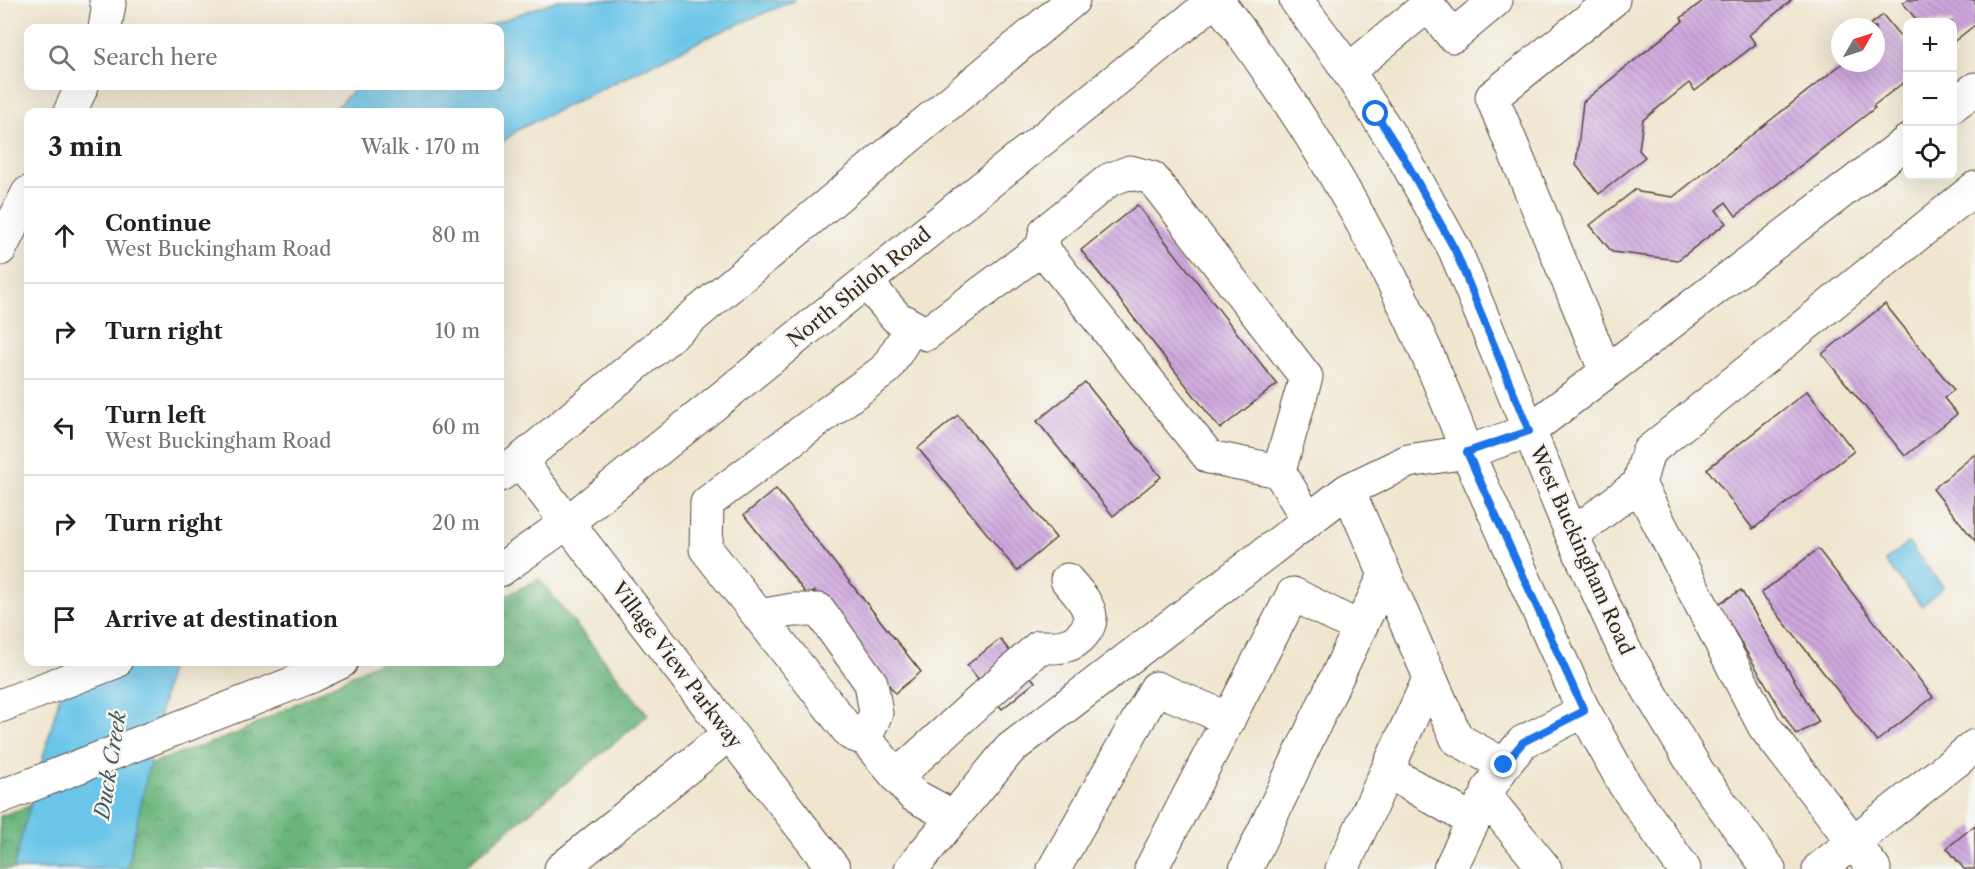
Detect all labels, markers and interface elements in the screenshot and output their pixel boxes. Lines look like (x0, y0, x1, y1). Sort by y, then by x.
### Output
north arrow (1831, 18, 1885, 72)
map controls (1903, 18, 1957, 180)
button: + (1903, 18, 1957, 72)
search box (24, 24, 504, 90)
icon: search (45, 41, 78, 74)
text: Search here (93, 44, 218, 71)
button: − (1903, 72, 1957, 126)
route start (1362, 100, 1388, 126)
button: locate (1903, 126, 1957, 180)
text: 3 min (48, 131, 122, 163)
text: Walk · 170 m (361, 135, 480, 159)
text: Continue (105, 210, 211, 237)
icon: ahead (48, 219, 81, 252)
street label: North Shiloh Road (782, 222, 936, 352)
text: 80 m (432, 223, 480, 247)
text: West Buckingham Road (105, 237, 331, 261)
icon: right (48, 315, 81, 348)
text: Turn right (105, 318, 223, 345)
text: 10 m (435, 319, 480, 343)
text: Turn left (105, 402, 206, 429)
icon: left (48, 411, 81, 444)
text: 60 m (432, 415, 480, 439)
text: West Buckingham Road (105, 429, 331, 453)
street label: West Buckingham Road (1525, 441, 1639, 658)
icon: right (48, 507, 81, 540)
text: Turn right (105, 510, 223, 537)
text: 20 m (432, 511, 480, 535)
street label: Village View Parkway (606, 576, 748, 754)
icon: arrive (48, 603, 81, 636)
text: Arrive at destination (105, 606, 338, 633)
water label: Duck Creek (89, 709, 131, 823)
route end (1490, 751, 1516, 777)

